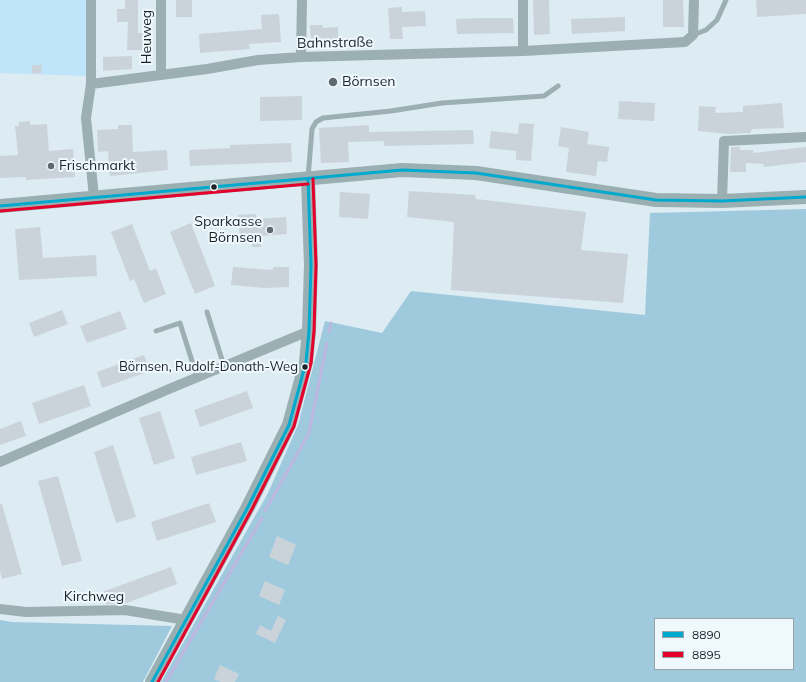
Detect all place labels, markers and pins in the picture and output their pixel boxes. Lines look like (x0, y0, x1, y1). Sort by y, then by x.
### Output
place label: Börnsen (342, 74, 396, 90)
marker: Börnsen (327, 76, 339, 88)
place label: Frischmarkt (59, 158, 135, 174)
marker: Frischmarkt (46, 161, 56, 171)
unlabelled marker (209, 182, 219, 192)
place label: Sparkasse Börnsen (194, 214, 262, 246)
marker: Sparkasse Börnsen (265, 225, 275, 235)
place label: Börnsen, Rudolf-Donath-Weg (119, 359, 298, 375)
marker: Börnsen, Rudolf-Donath-Weg (300, 362, 310, 372)

